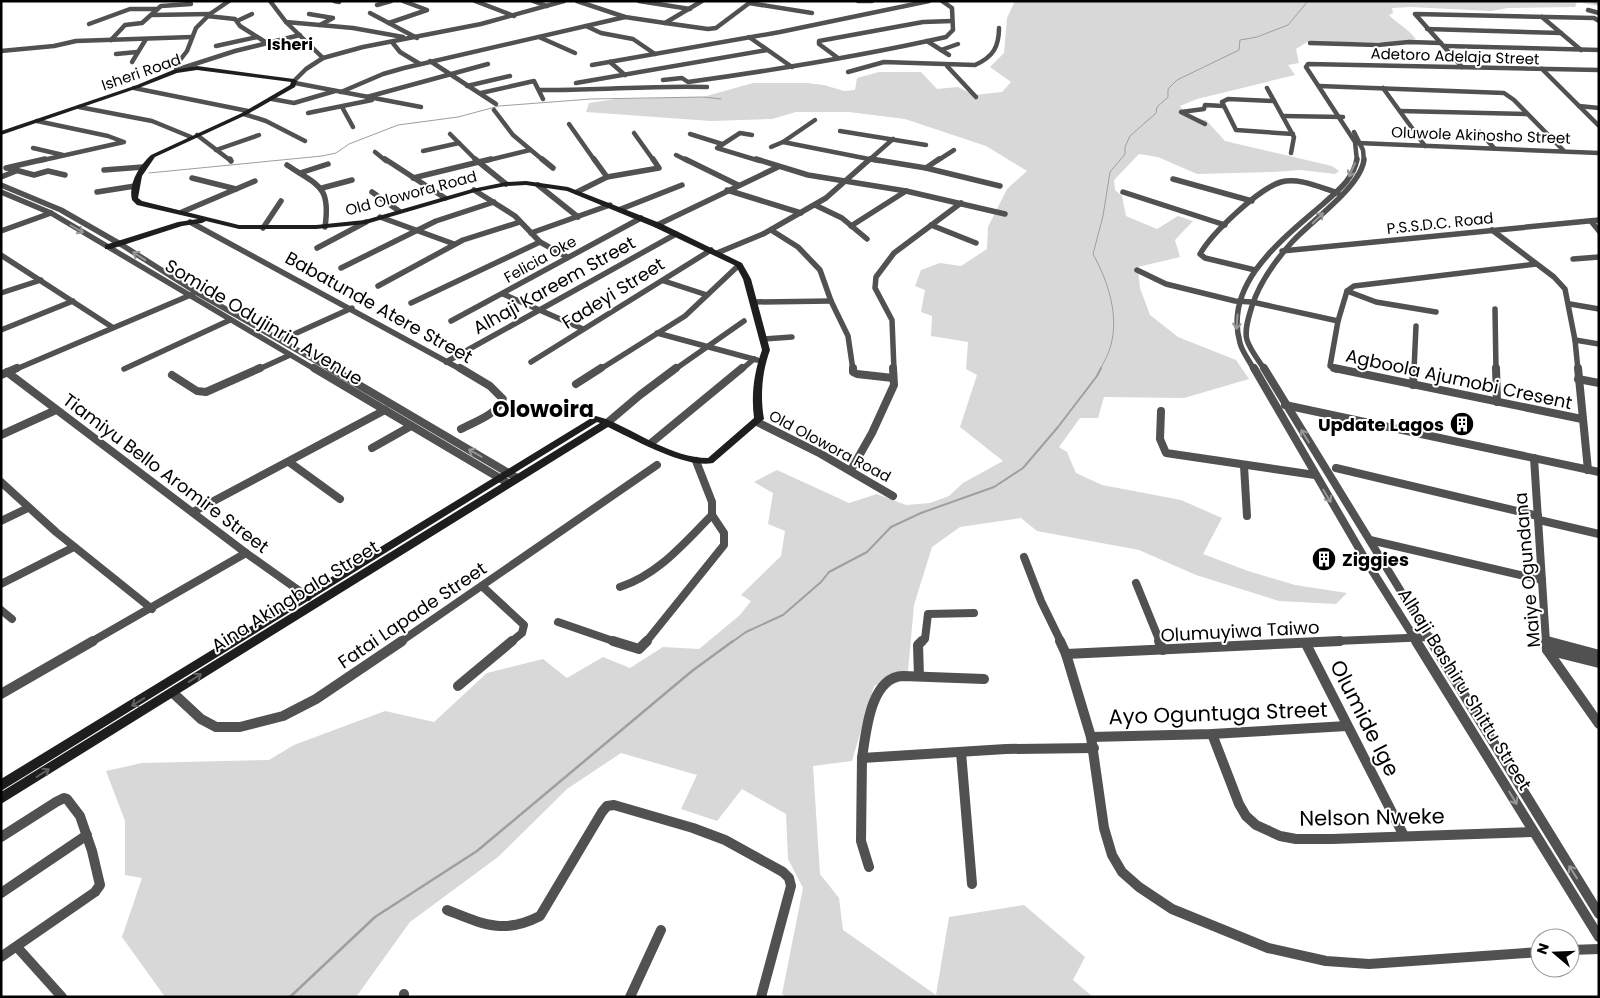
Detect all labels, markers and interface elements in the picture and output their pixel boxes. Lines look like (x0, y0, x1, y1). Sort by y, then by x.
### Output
district label: Isheri (267, 33, 313, 56)
street label: Adetoro Adelaja Street (1370, 43, 1540, 69)
street label: Isheri Road (98, 49, 184, 95)
street label: Oluwole Akinosho Street (1391, 121, 1571, 149)
one-way arrow (1347, 162, 1357, 177)
street label: Old Olowora Road (343, 165, 479, 221)
street label: P.S.S.D.C. Road (1386, 207, 1494, 239)
one-way arrow (1312, 212, 1325, 224)
one-way arrow (69, 224, 83, 234)
street label: Alhaji Kareem Street (468, 230, 640, 340)
street label: Felicia Oke (500, 230, 580, 288)
street label: Babatunde Atere Street (281, 245, 477, 369)
one-way arrow (132, 250, 146, 261)
street label: Fadeyi Street (557, 251, 669, 335)
street label: Somide Odujinrin Avenue (160, 253, 368, 391)
one-way arrow (1232, 314, 1242, 330)
street label: Agboola Ajumobi Cresent (1343, 343, 1575, 415)
street label: Tiamiyu Bello Aromire Street (58, 387, 274, 559)
district label: Olowoira (492, 394, 594, 425)
street label: Old Olowora Road (765, 405, 895, 487)
building icon: Update Lagos (1449, 411, 1475, 437)
place label: Update Lagos (1318, 412, 1444, 437)
one-way arrow (1300, 429, 1310, 443)
one-way arrow (469, 447, 483, 457)
one-way arrow (1322, 488, 1332, 502)
street label: Maiye Ogundana (1508, 491, 1546, 649)
street label: Aina Akingbala Street (207, 534, 383, 658)
building icon: Ziggies (1311, 546, 1337, 572)
place label: Ziggies (1342, 547, 1409, 572)
street label: Fatai Lapade Street (333, 556, 491, 674)
street label: Alhaji Bashiru Shittu Street (1392, 583, 1538, 795)
street label: Olumuyiwa Taiwo (1160, 614, 1320, 648)
street label: Olumide Ige (1323, 655, 1407, 781)
one-way arrow (188, 673, 202, 683)
street label: Ayo Oguntuga Street (1108, 695, 1328, 731)
one-way arrow (131, 697, 145, 707)
one-way arrow (35, 768, 49, 778)
one-way arrow (1508, 791, 1518, 805)
street label: Nelson Nweke (1299, 801, 1445, 833)
one-way arrow (1568, 866, 1578, 880)
north arrow (1530, 928, 1580, 978)
text: N (1532, 941, 1554, 957)

